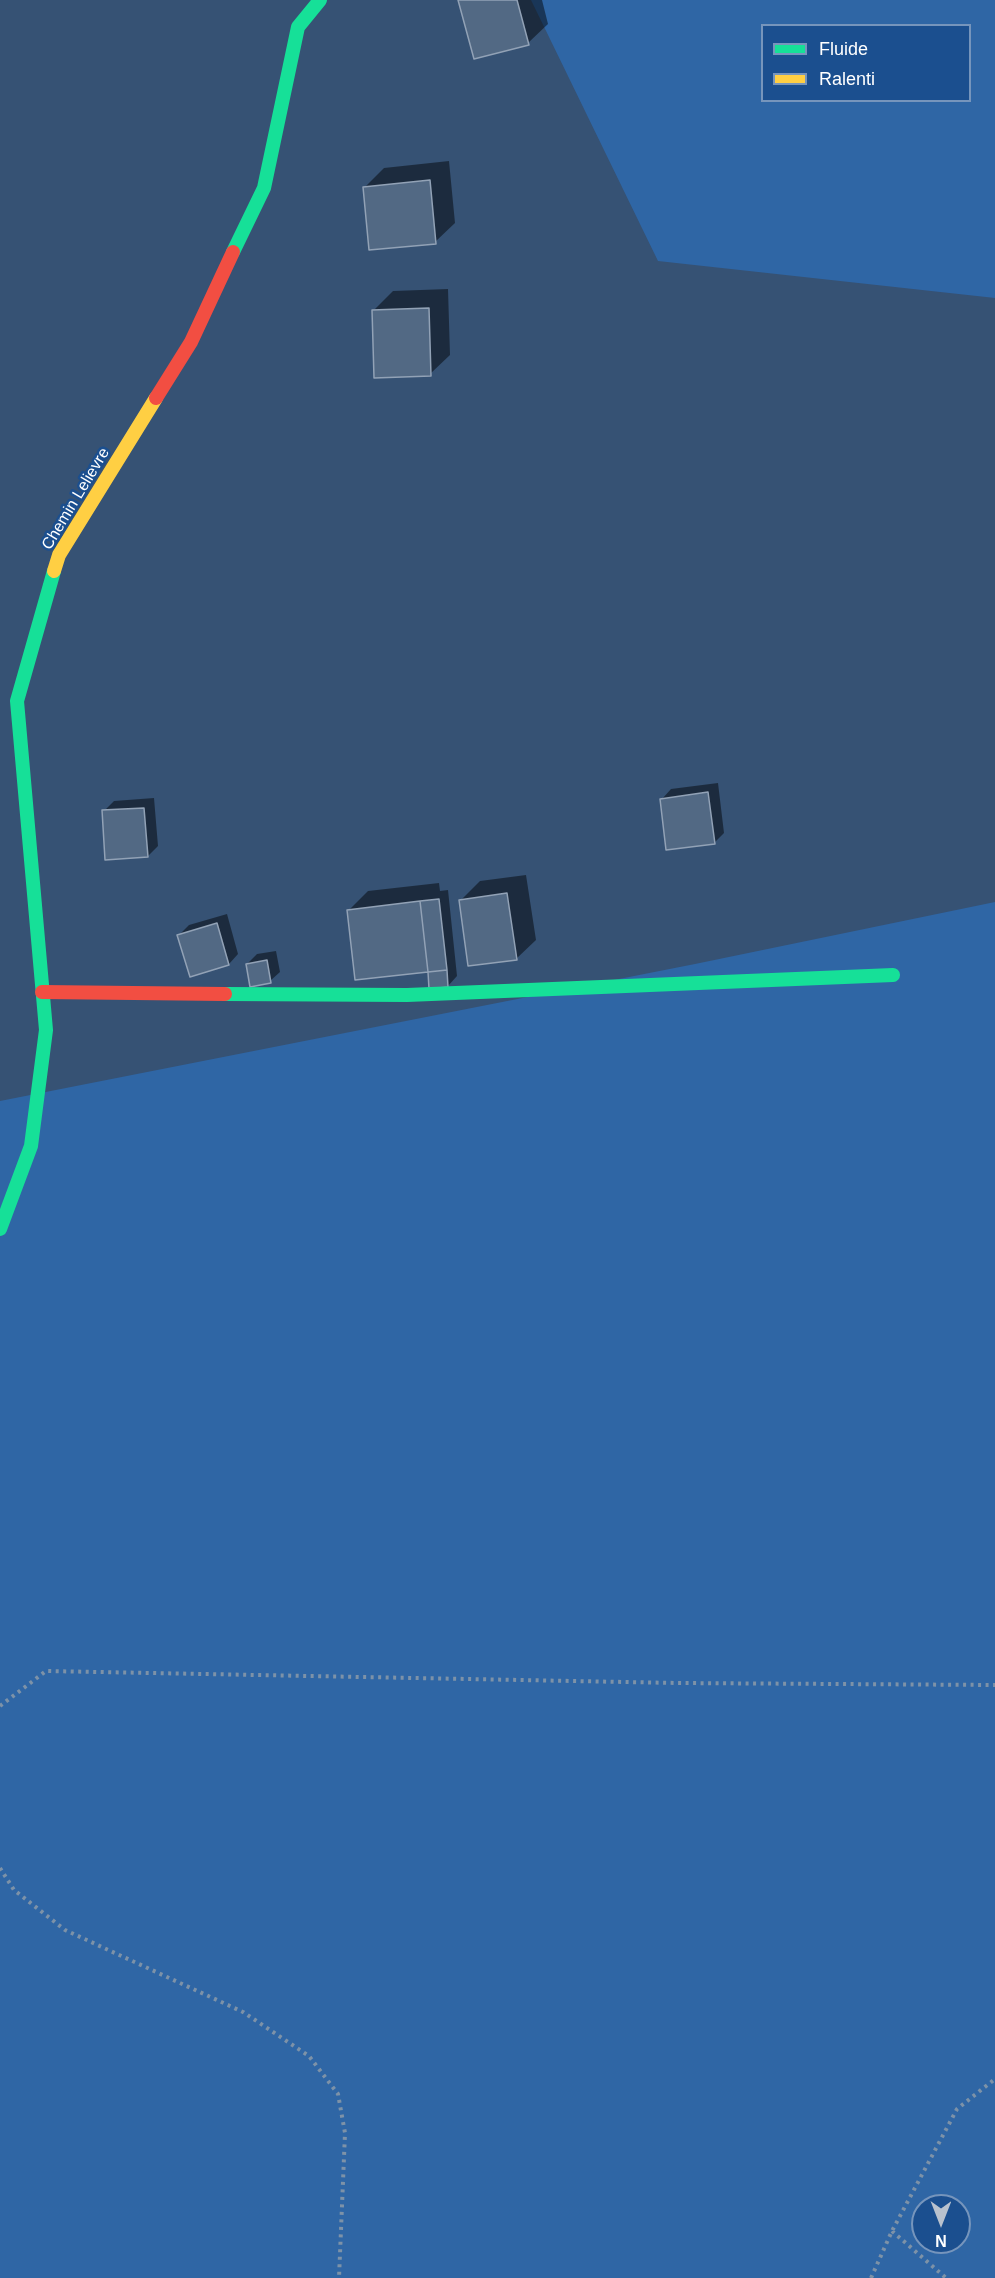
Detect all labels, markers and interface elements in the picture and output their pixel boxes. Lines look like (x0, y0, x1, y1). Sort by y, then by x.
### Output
legend (761, 24, 971, 102)
text: Fluide (819, 39, 868, 59)
text: Ralenti (819, 69, 875, 89)
street label: Chemin Lelievre (38, 445, 114, 553)
north arrow (911, 2194, 971, 2254)
text: N (935, 2232, 947, 2249)

